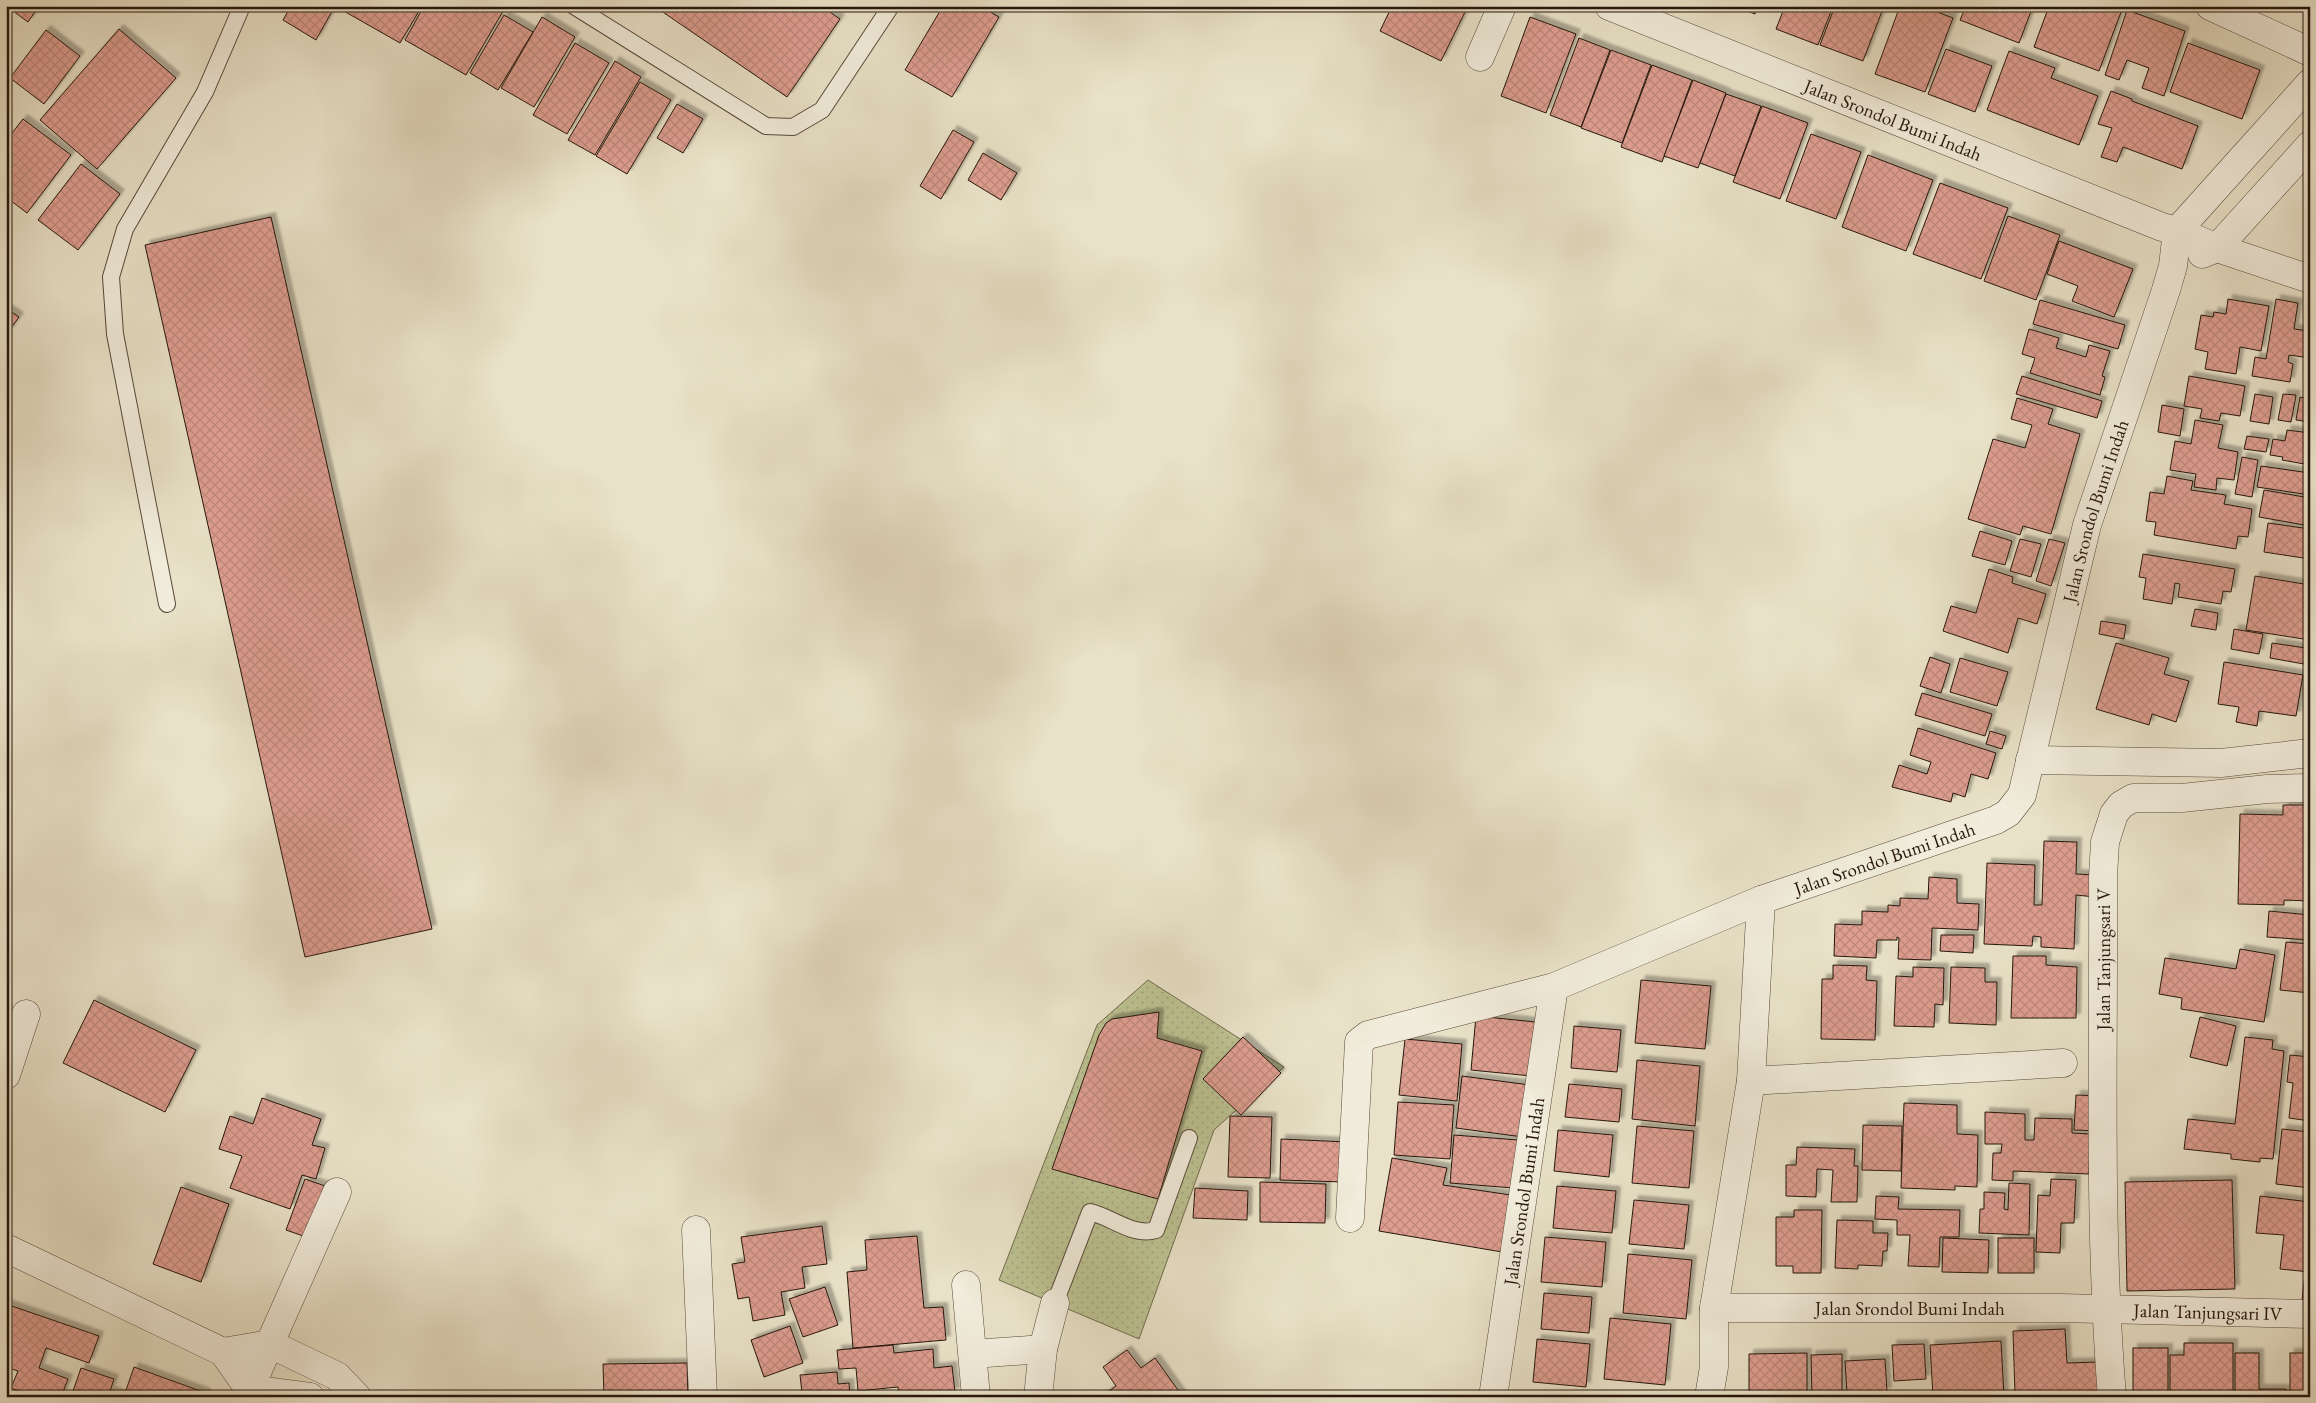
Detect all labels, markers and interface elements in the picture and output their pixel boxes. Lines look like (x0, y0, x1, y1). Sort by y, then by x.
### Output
street label: Jalan Srondol Bumi Indah (1799, 72, 1986, 166)
street label: Jalan Srondol Bumi Indah (2056, 416, 2134, 607)
street label: Jalan Srondol Bumi Indah (1789, 816, 1978, 901)
street label: Jalan Tanjungsari V (2090, 888, 2116, 1032)
street label: Jalan Srondol Bumi Indah (1497, 1095, 1550, 1289)
street label: Jalan Srondol Bumi Indah (1813, 1296, 2005, 1321)
street label: Jalan Tanjungsari IV (2131, 1297, 2283, 1326)

